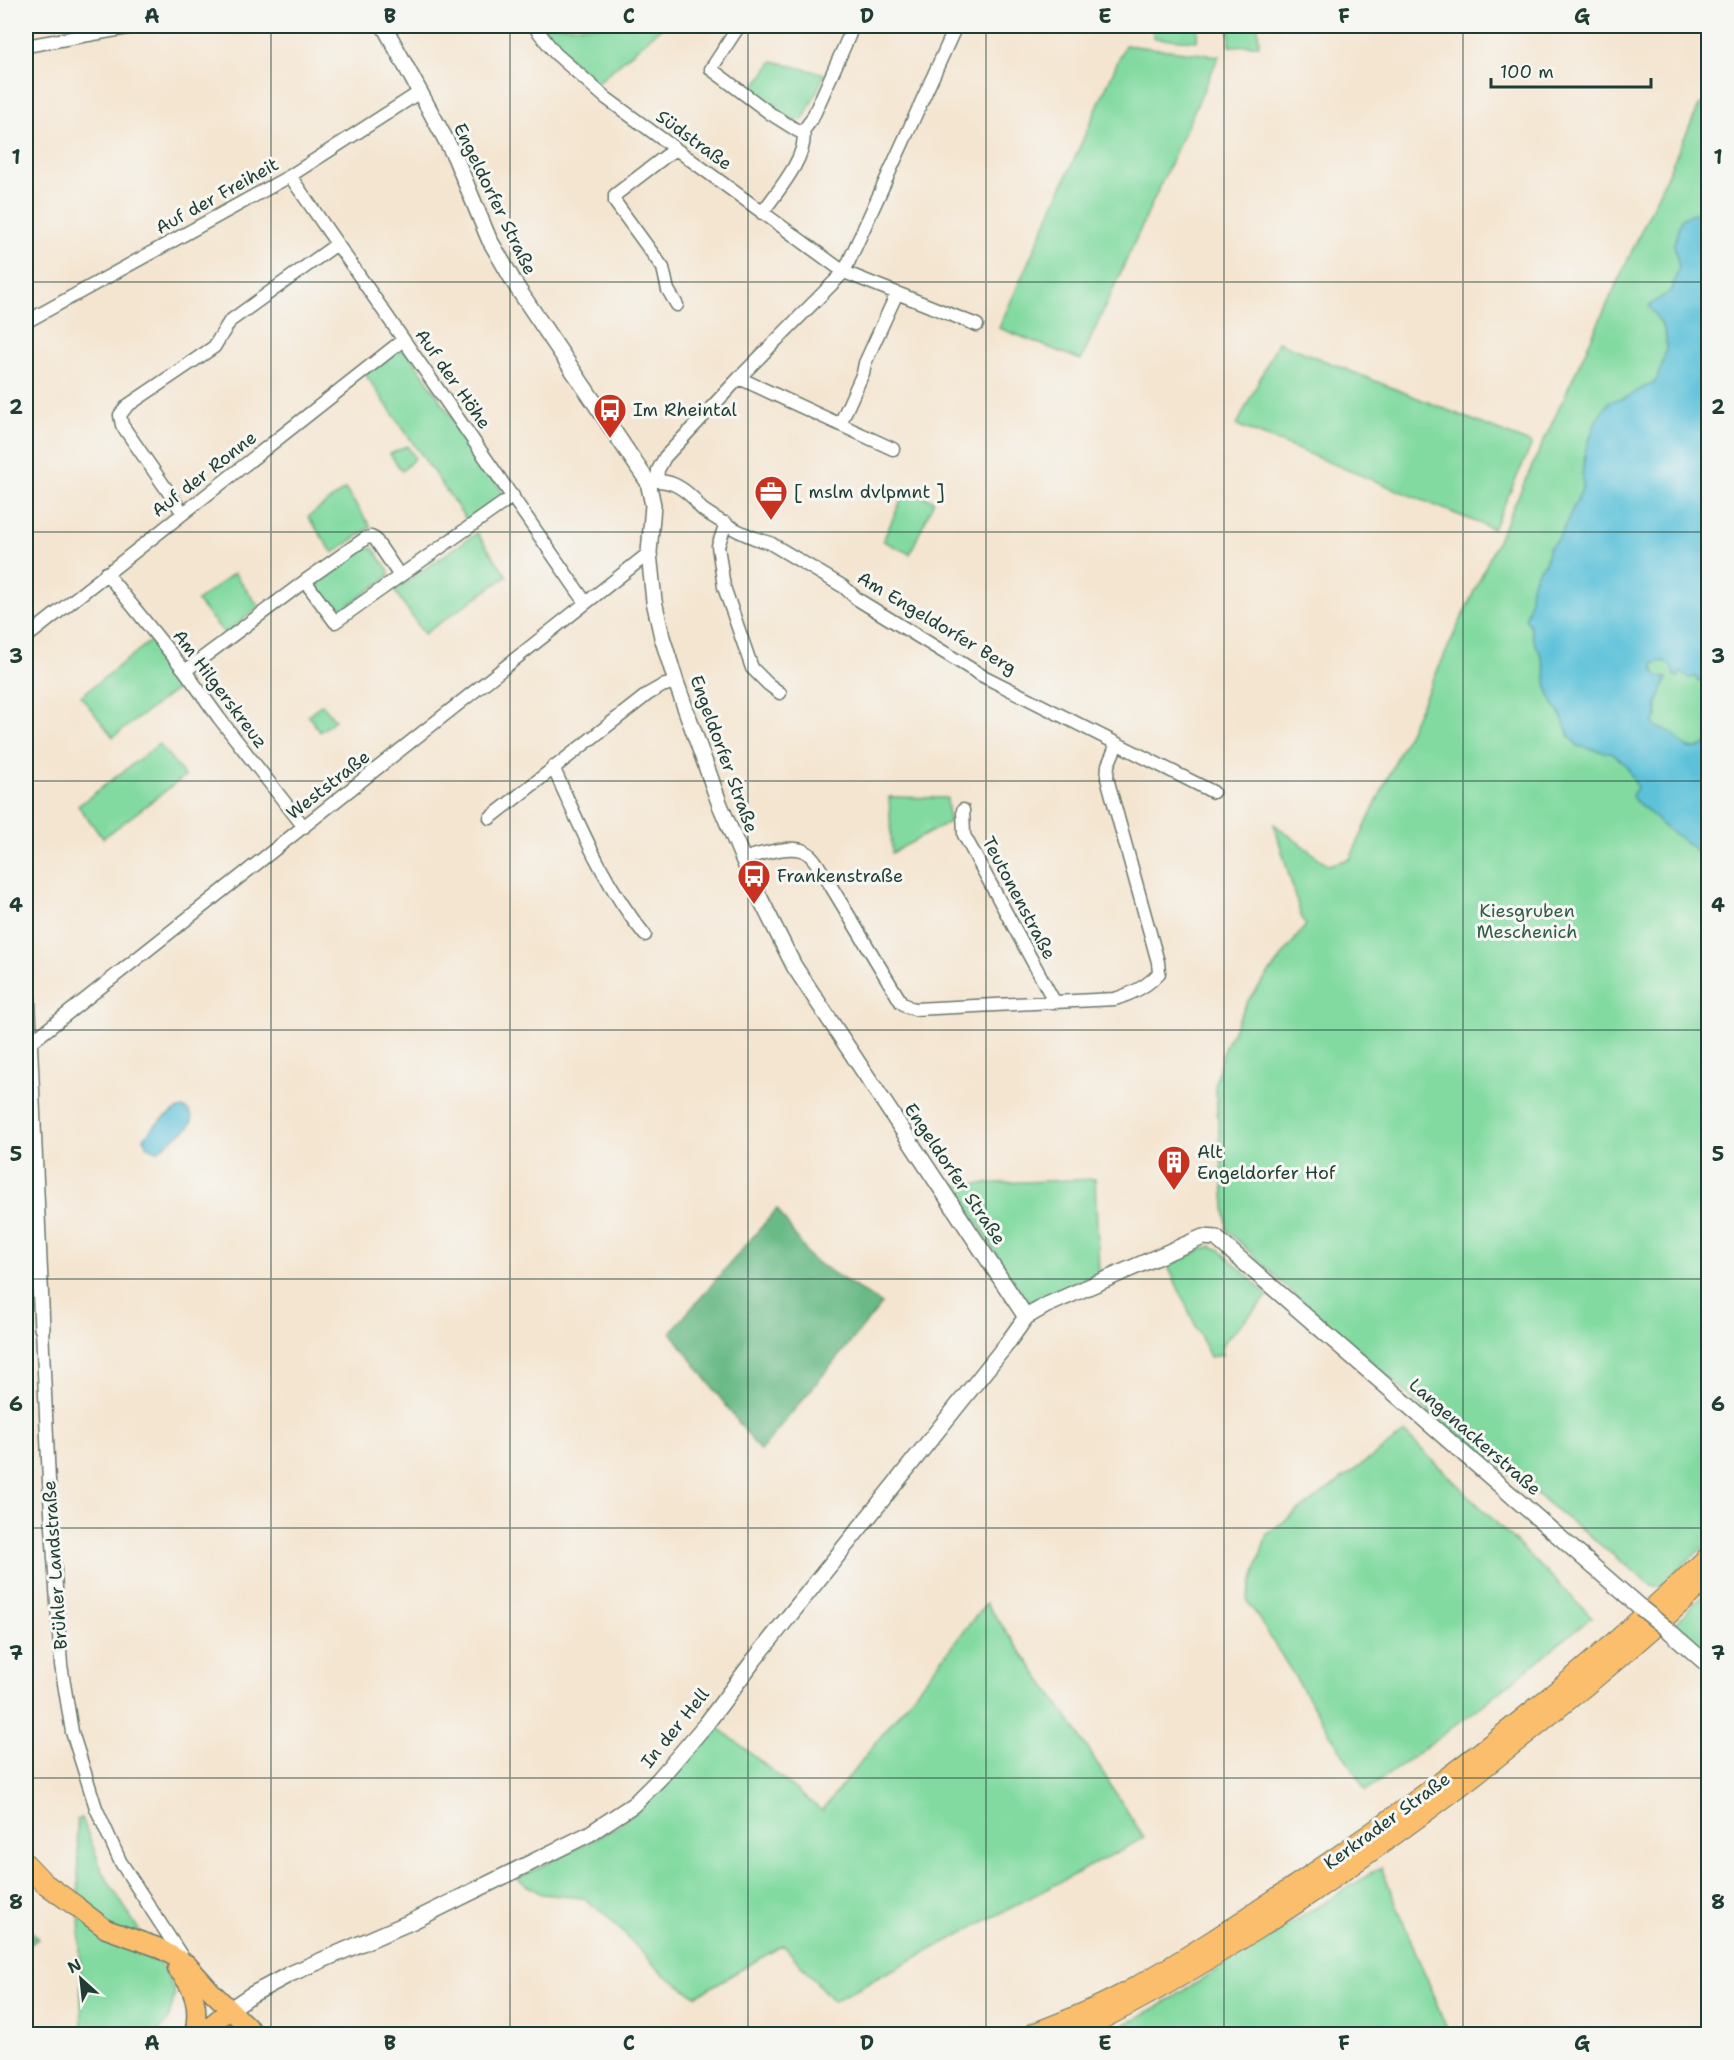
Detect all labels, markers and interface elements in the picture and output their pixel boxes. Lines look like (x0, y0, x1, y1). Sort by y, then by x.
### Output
text: A (144, 3, 160, 29)
text: B (384, 3, 396, 29)
text: C (623, 3, 635, 29)
text: D (860, 3, 874, 29)
text: E (1098, 3, 1112, 29)
text: F (1338, 3, 1350, 29)
text: G (1574, 3, 1590, 29)
scale bar (1491, 51, 1652, 89)
text: 100 m (1500, 60, 1554, 84)
street label: Südstraße (651, 104, 737, 176)
street label: Engeldorfer Straße (448, 119, 542, 279)
text: 1 (11, 144, 21, 170)
text: 1 (1713, 144, 1723, 170)
street label: Auf der Freiheit (151, 152, 283, 240)
street label: Auf der Höhe (410, 324, 496, 434)
bus stop icon: Im Rheintal (592, 392, 628, 439)
text: 2 (9, 394, 23, 420)
text: 2 (1711, 394, 1725, 420)
place label: Im Rheintal (633, 398, 738, 422)
street label: Auf der Ronne (147, 425, 261, 523)
office icon: [ mslm dvlpmnt ] (753, 474, 789, 521)
place label: [ mslm dvlpmnt ] (794, 480, 945, 504)
street label: Am Engeldorfer Berg (853, 566, 1021, 680)
street label: Am Hilgerskreuz (167, 625, 273, 753)
text: 3 (9, 643, 23, 669)
text: 3 (1711, 643, 1725, 669)
street label: Engeldorfer Straße (684, 672, 764, 836)
street label: Weststraße (281, 745, 375, 825)
street label: Teutonenstraße (976, 832, 1062, 964)
bus stop icon: Frankenstraße (736, 858, 772, 905)
place label: Frankenstraße (777, 864, 903, 888)
text: 4 (9, 892, 23, 918)
text: 4 (1711, 892, 1725, 918)
park label: Kiesgruben Meschenich (1476, 899, 1578, 944)
street label: Engeldorfer Straße (899, 1098, 1011, 1250)
place label: Alt Engeldorfer Hof (1197, 1140, 1336, 1185)
text: 5 (10, 1141, 22, 1167)
text: 5 (1712, 1141, 1724, 1167)
building icon: Alt Engeldorfer Hof (1156, 1144, 1192, 1191)
street label: Langenackerstraße (1404, 1373, 1546, 1501)
text: 6 (9, 1391, 23, 1417)
text: 6 (1711, 1391, 1725, 1417)
street label: Brühler Landstraße (37, 1480, 73, 1650)
text: 7 (9, 1640, 23, 1666)
text: 7 (1711, 1640, 1725, 1666)
street label: In der Hell (635, 1683, 715, 1773)
street label: Kerkrader Straße (1319, 1767, 1455, 1875)
text: 8 (9, 1889, 23, 1915)
text: 8 (1711, 1889, 1725, 1915)
north arrow (51, 1949, 111, 2009)
text: N (64, 1954, 85, 1978)
text: A (144, 2030, 160, 2056)
text: B (384, 2030, 396, 2056)
text: C (623, 2030, 635, 2056)
text: D (860, 2030, 874, 2056)
text: E (1098, 2030, 1112, 2056)
text: F (1338, 2030, 1350, 2056)
text: G (1574, 2030, 1590, 2056)

